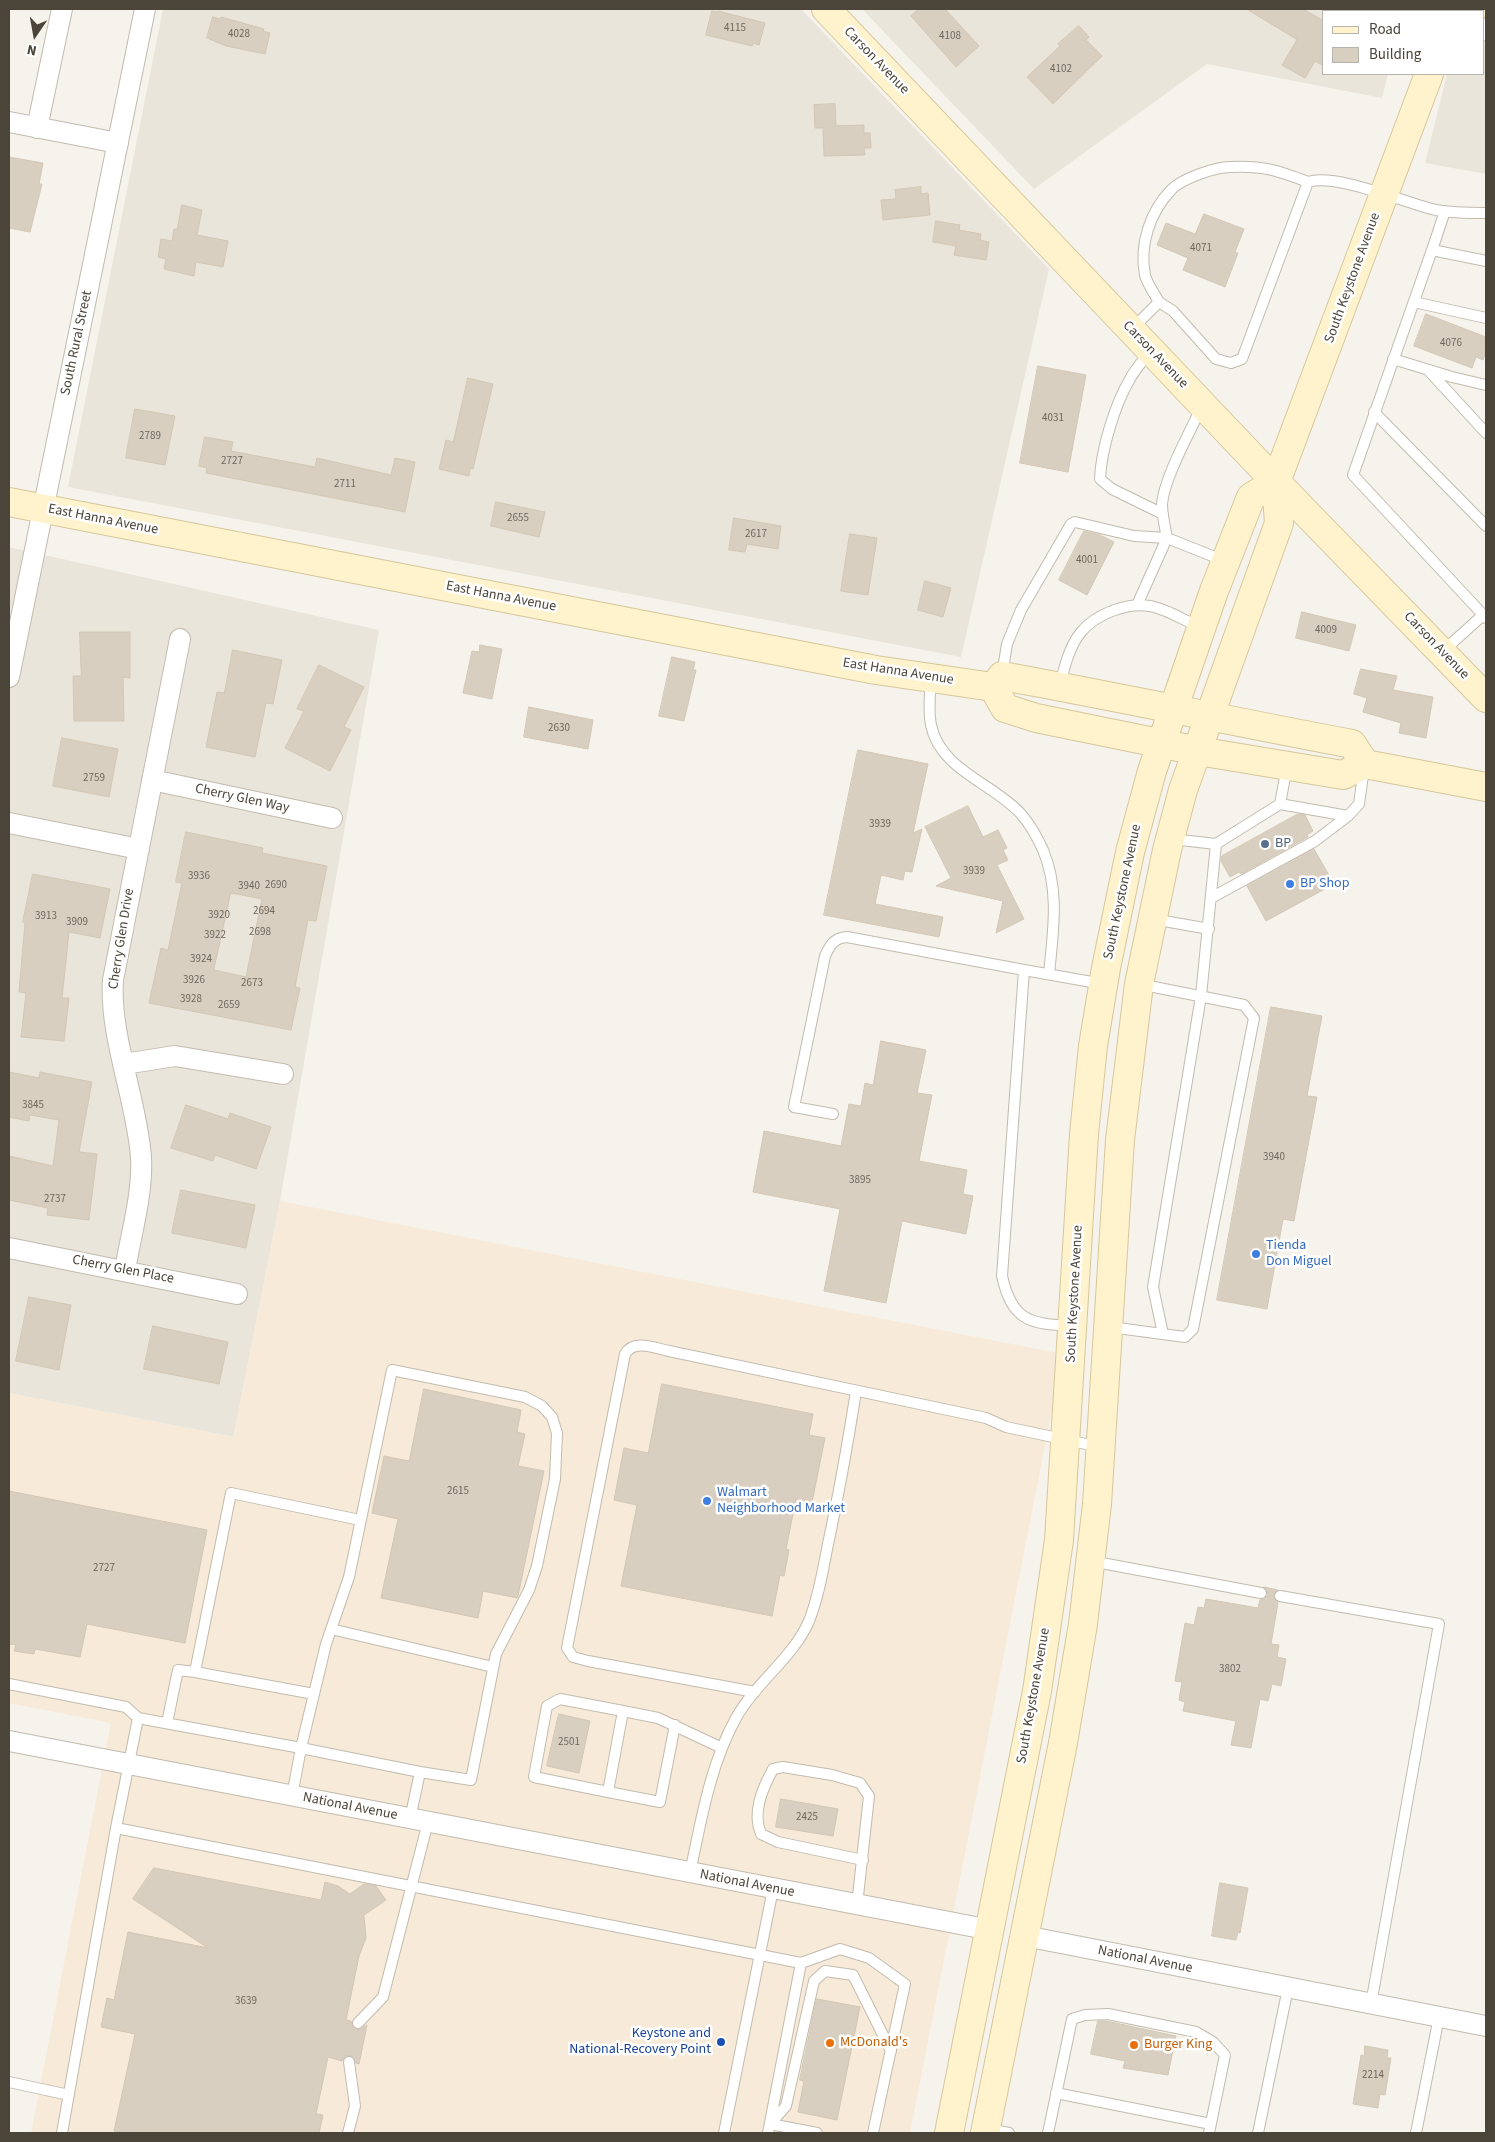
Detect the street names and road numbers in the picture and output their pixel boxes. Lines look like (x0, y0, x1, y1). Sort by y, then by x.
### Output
street label: Carson Avenue (840, 24, 912, 98)
street label: South Keystone Avenue (1322, 210, 1384, 346)
street label: South Rural Street (58, 289, 96, 397)
street label: Carson Avenue (1119, 318, 1191, 392)
street label: East Hanna Avenue (46, 501, 160, 539)
street label: East Hanna Avenue (444, 578, 558, 616)
street label: Carson Avenue (1400, 609, 1472, 683)
street label: East Hanna Avenue (841, 655, 955, 689)
street label: Cherry Glen Way (193, 781, 291, 817)
street label: South Keystone Avenue (1100, 823, 1146, 961)
street label: Cherry Glen Drive (106, 887, 138, 991)
street label: South Keystone Avenue (1063, 1225, 1087, 1363)
street label: Cherry Glen Place (71, 1252, 175, 1288)
street label: South Keystone Avenue (1014, 1627, 1054, 1765)
street label: National Avenue (301, 1790, 399, 1824)
street label: National Avenue (698, 1867, 796, 1901)
street label: National Avenue (1096, 1943, 1194, 1977)

